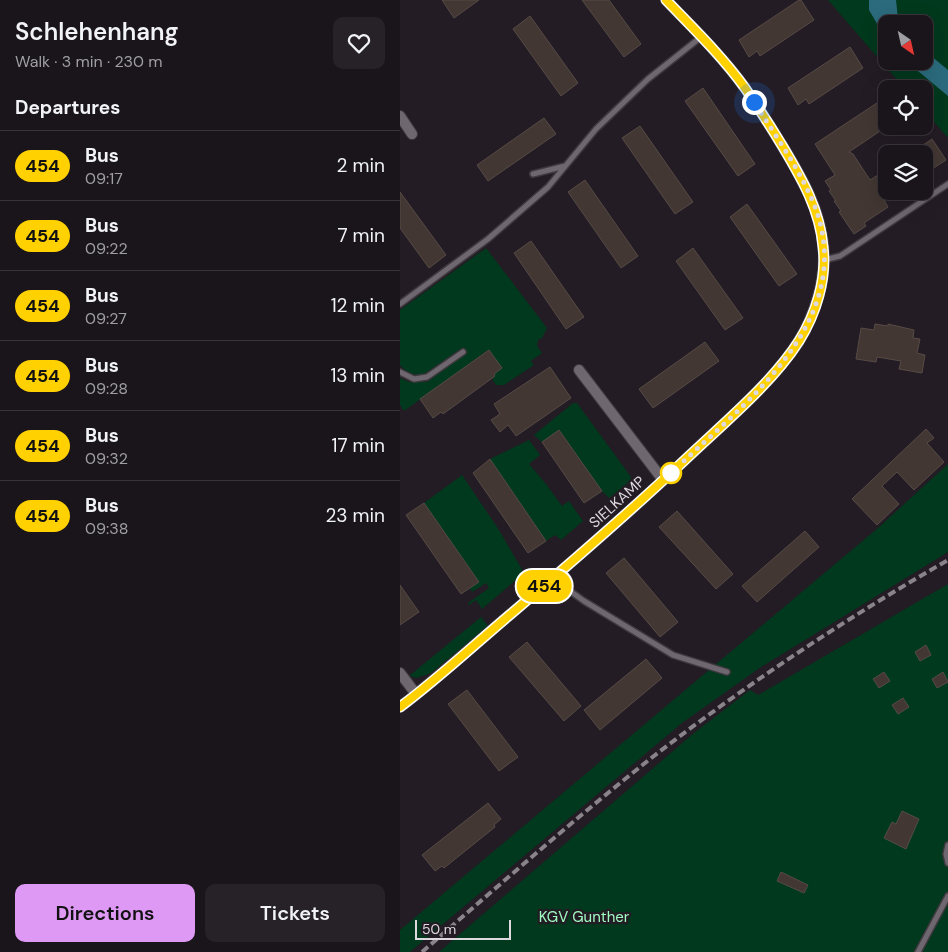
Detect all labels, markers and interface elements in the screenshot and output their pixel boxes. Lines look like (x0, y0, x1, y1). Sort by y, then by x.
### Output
north arrow (878, 15, 932, 70)
map controls (878, 15, 933, 200)
text: Schlehenhang (15, 16, 179, 47)
button: heart (333, 17, 385, 69)
text: Walk · 3 min · 230 m (15, 51, 163, 72)
button: locate (878, 80, 933, 135)
your location (742, 90, 767, 115)
text: Departures (15, 95, 120, 120)
text: Bus (85, 143, 119, 168)
button: layers (878, 145, 933, 200)
text: 2 min (337, 153, 385, 178)
text: 454 (25, 154, 60, 178)
text: 09:17 (85, 168, 123, 189)
text: Bus (85, 213, 119, 238)
text: 7 min (337, 223, 385, 248)
text: 454 (25, 224, 60, 248)
text: 09:22 (85, 238, 128, 259)
text: Bus (85, 283, 119, 308)
text: 12 min (331, 293, 385, 318)
text: 454 (25, 294, 60, 318)
text: 09:27 (85, 308, 127, 329)
text: Bus (85, 353, 119, 378)
text: 13 min (330, 363, 385, 388)
text: 454 (25, 364, 60, 388)
text: 09:28 (85, 378, 128, 399)
text: Bus (85, 423, 119, 448)
text: 17 min (331, 433, 385, 458)
text: 454 (25, 434, 60, 458)
text: 09:32 (85, 448, 128, 469)
unlabelled marker (660, 462, 682, 484)
street label: SIELKAMP (585, 471, 649, 532)
text: Bus (85, 493, 119, 518)
text: 23 min (325, 503, 385, 528)
text: 454 (25, 504, 60, 528)
text: 09:38 (85, 518, 128, 539)
line badge: 454 (515, 570, 573, 602)
text: 454 (527, 574, 561, 598)
button: Directions (15, 884, 195, 942)
button: Tickets (205, 884, 385, 942)
park label: KGV Gunther (539, 907, 630, 927)
scale bar (415, 917, 511, 940)
text: 50 m (422, 920, 456, 938)

